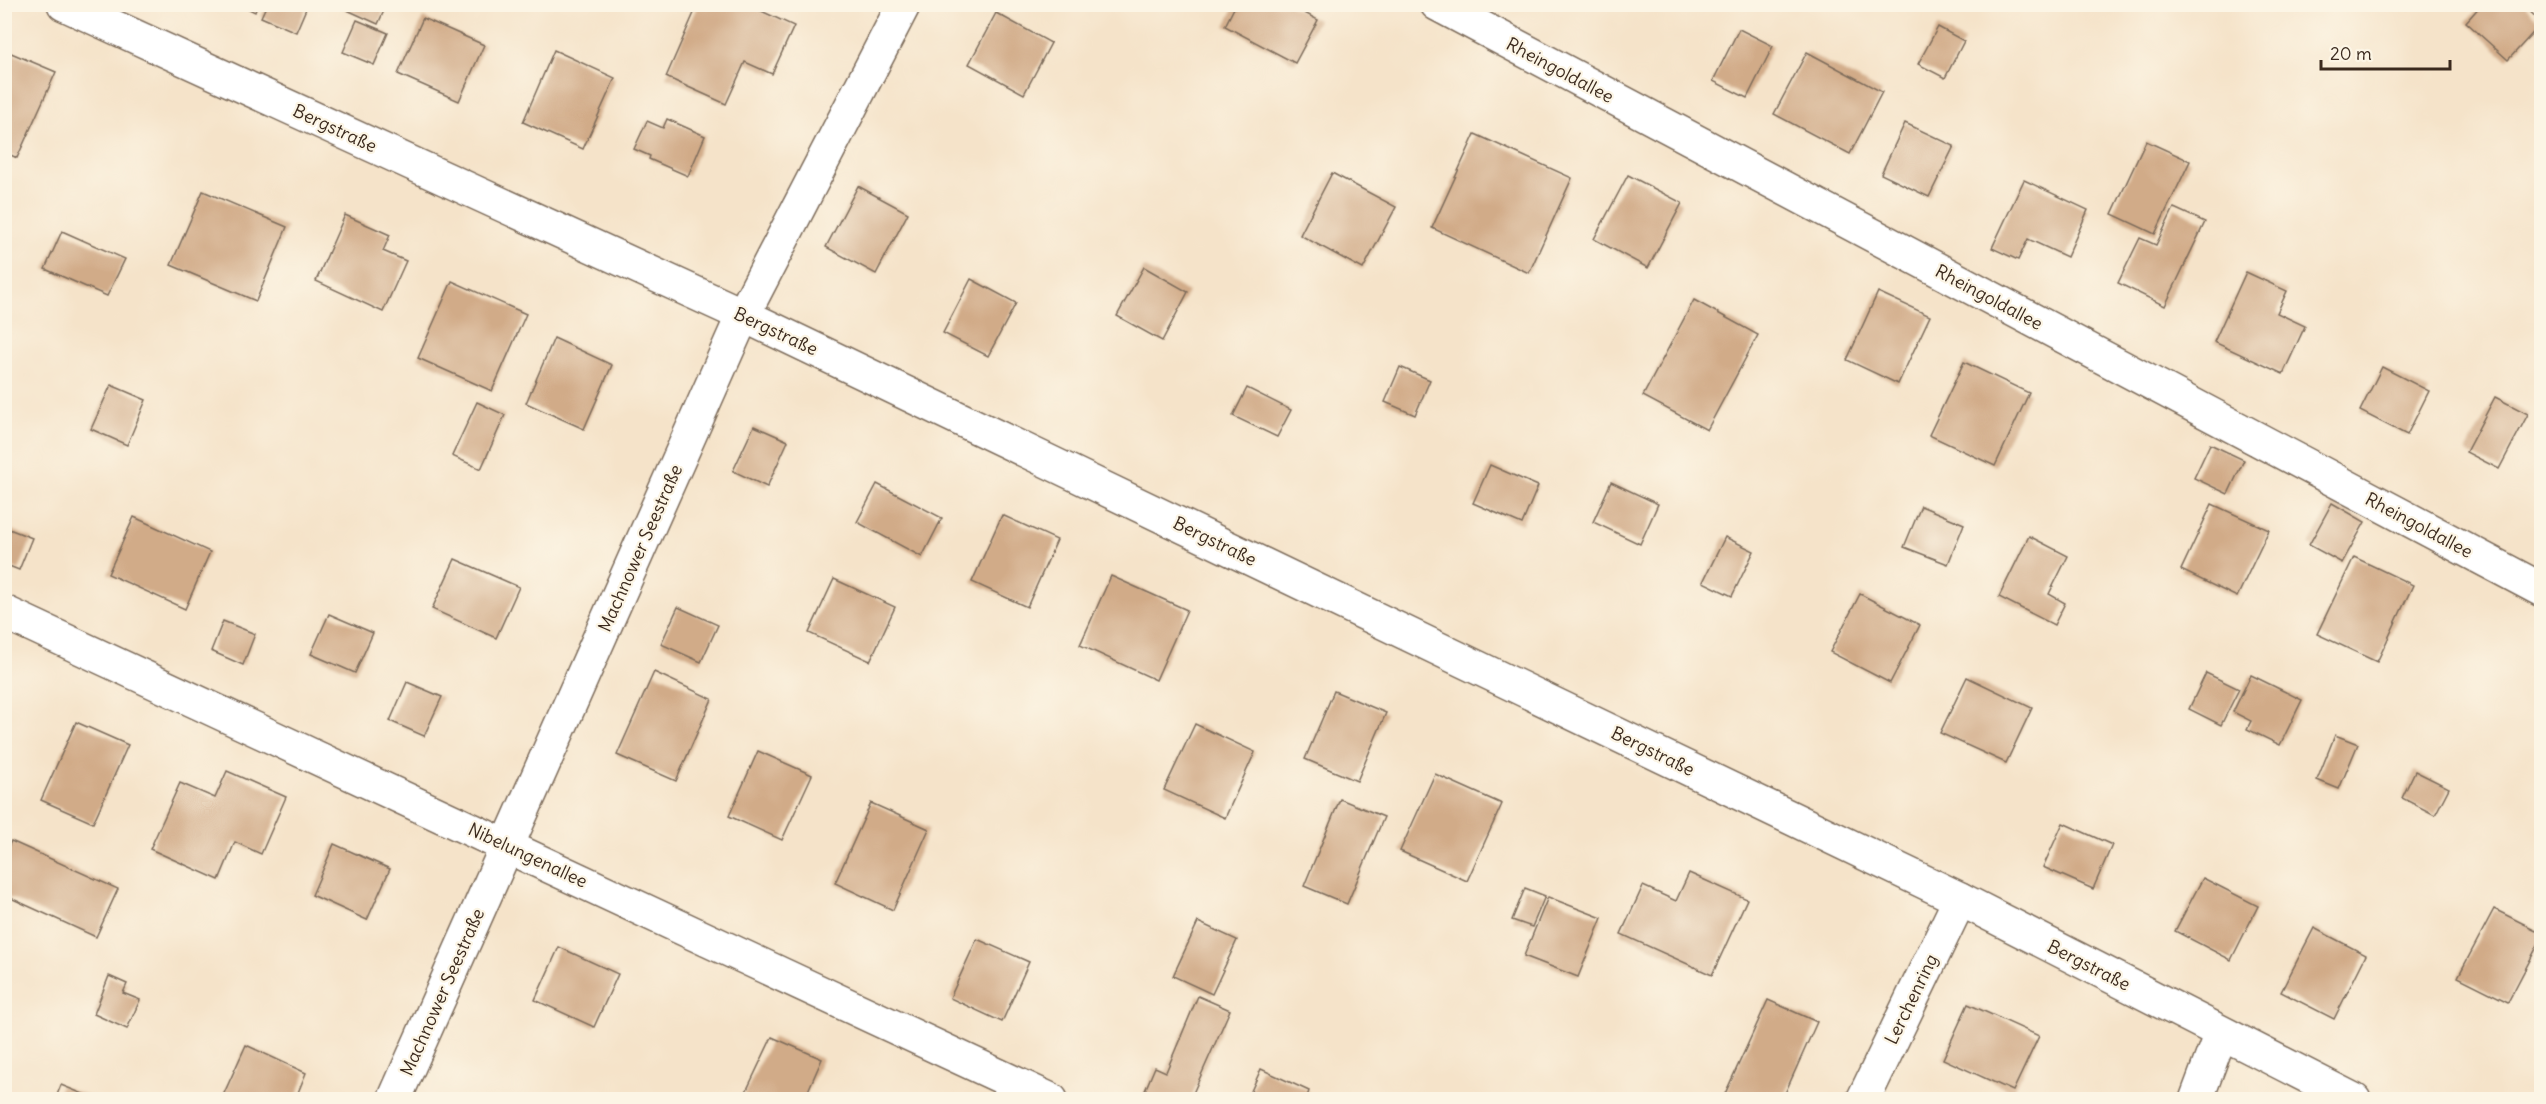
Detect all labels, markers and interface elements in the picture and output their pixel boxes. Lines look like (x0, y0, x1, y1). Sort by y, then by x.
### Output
street label: Rheingoldallee (1502, 32, 1618, 108)
scale bar (2321, 33, 2450, 71)
text: 20 m (2330, 42, 2372, 65)
street label: Bergstraße (289, 99, 381, 157)
street label: Rheingoldallee (1931, 259, 2047, 335)
street label: Bergstraße (730, 302, 822, 360)
street label: Machnower Seestraße (593, 461, 687, 635)
street label: Rheingoldallee (2361, 487, 2477, 563)
street label: Bergstraße (1170, 511, 1260, 571)
street label: Bergstraße (1608, 721, 1698, 781)
street label: Nibelungenallee (465, 817, 591, 893)
street label: Machnower Seestraße (395, 905, 489, 1079)
street label: Bergstraße (2044, 934, 2134, 996)
street label: Lerchenring (1879, 950, 1943, 1048)

